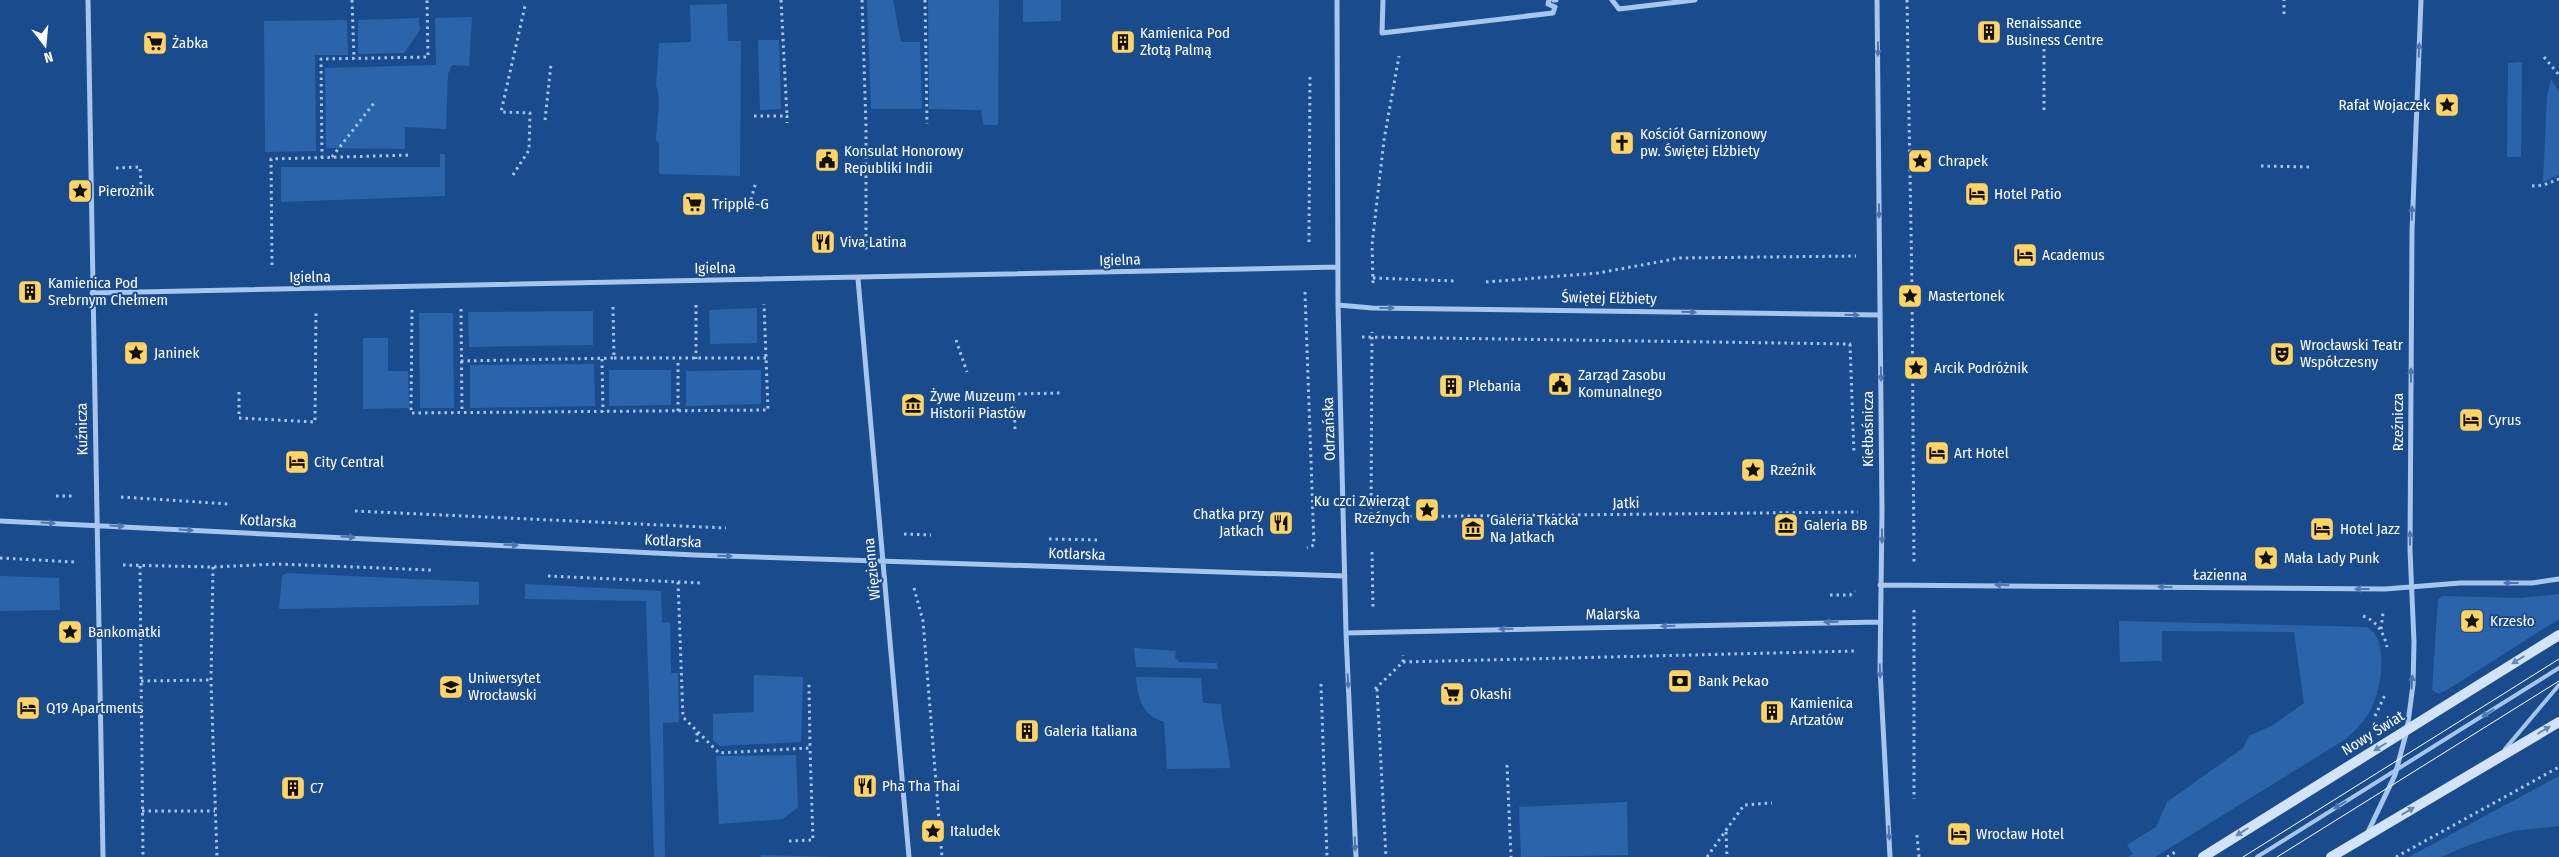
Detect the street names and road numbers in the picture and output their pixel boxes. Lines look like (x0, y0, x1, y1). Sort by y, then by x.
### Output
street label: Igielna (1099, 250, 1141, 270)
street label: Igielna (694, 259, 736, 277)
street label: Igielna (289, 268, 331, 286)
street label: Świętej Elżbiety (1561, 288, 1657, 308)
street label: Kiełbaśnicza (1859, 391, 1877, 467)
street label: Rzeźnicza (2389, 393, 2407, 451)
street label: Odrzańska (1319, 397, 1339, 461)
street label: Kuźnicza (73, 402, 91, 456)
street label: Jatki (1612, 494, 1640, 512)
street label: Kotlarska (239, 511, 297, 531)
street label: Kotlarska (644, 531, 702, 551)
street label: Więzienna (860, 537, 884, 601)
street label: Kotlarska (1048, 544, 1106, 564)
street label: Łazienna (2193, 566, 2247, 584)
street label: Malarska (1586, 605, 1640, 623)
street label: Nowy Świat (2338, 707, 2408, 759)

